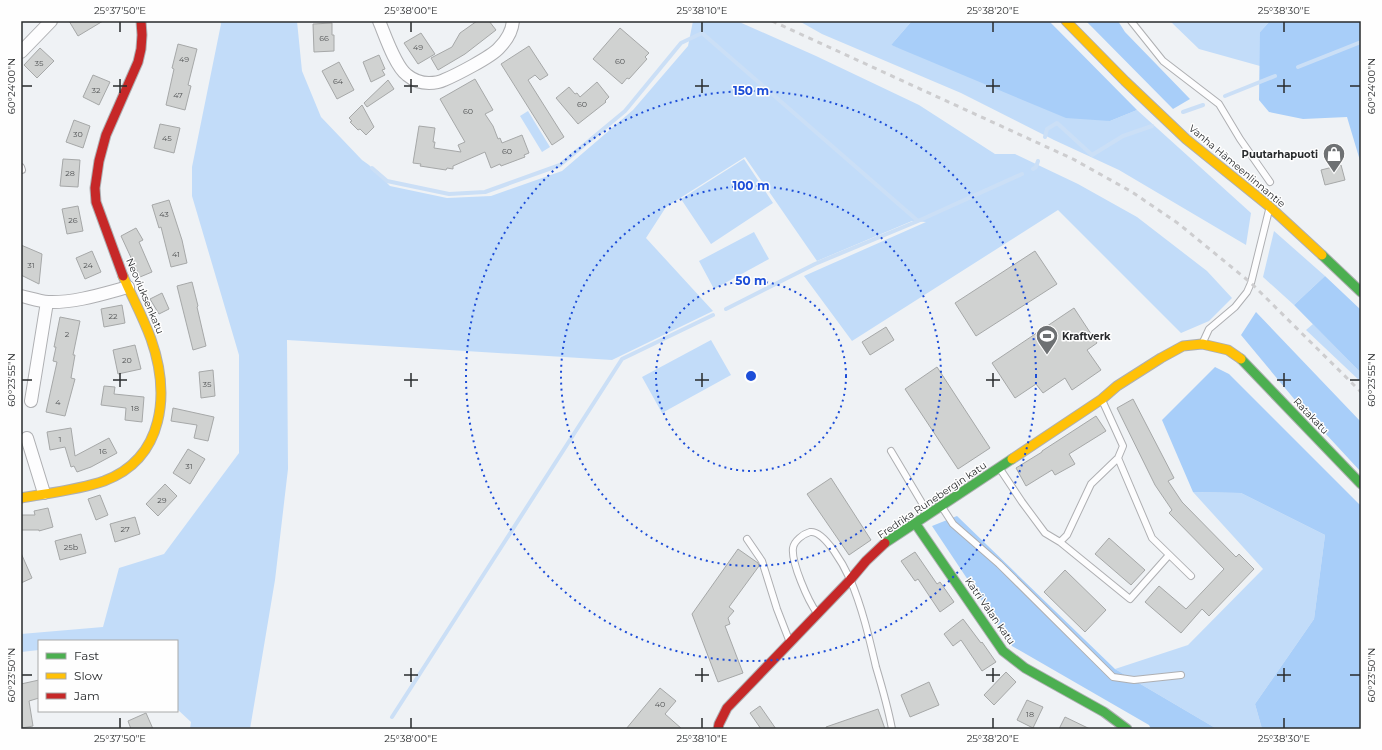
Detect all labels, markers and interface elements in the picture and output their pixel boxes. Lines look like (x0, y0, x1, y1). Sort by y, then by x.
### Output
text: 25°37'50"E (94, 4, 146, 17)
text: 25°38'00"E (384, 4, 438, 17)
text: 25°38'10"E (677, 4, 728, 17)
text: 25°38'20"E (967, 4, 1020, 17)
text: 25°38'30"E (1258, 4, 1311, 17)
house number: 66 (319, 33, 329, 43)
house number: 49 (413, 42, 423, 52)
house number: 49 (179, 54, 189, 64)
house number: 60 (615, 56, 625, 66)
text: 60°24'00"N (5, 58, 18, 114)
house number: 35 (35, 58, 44, 68)
text: 60°24'00"N (1365, 58, 1378, 114)
house number: 64 (333, 76, 344, 86)
text: 150 m (733, 83, 769, 98)
house number: 32 (91, 85, 101, 95)
house number: 47 (173, 90, 183, 100)
house number: 60 (577, 99, 587, 109)
house number: 60 (463, 106, 473, 116)
street label: Vanha Hämeenlinnantie (1186, 122, 1288, 210)
house number: 30 (73, 129, 83, 139)
house number: 45 (162, 133, 172, 143)
shop icon: Puutarhapuoti (1321, 141, 1347, 174)
house number: 60 (502, 146, 512, 156)
place label: Puutarhapuoti (1242, 148, 1318, 161)
house number: 28 (65, 168, 75, 178)
text: 100 m (733, 178, 769, 193)
house number: 43 (159, 209, 169, 219)
house number: 26 (68, 215, 78, 225)
house number: 41 (172, 249, 180, 259)
street label: Neoviuksenkatu (123, 256, 167, 336)
house number: 31 (27, 260, 35, 270)
house number: 24 (83, 260, 94, 270)
text: 50 m (735, 273, 767, 288)
house number: 22 (108, 311, 118, 321)
sports icon: Kraftverk (1034, 323, 1060, 356)
house number: 2 (65, 329, 70, 339)
place label: Kraftverk (1062, 330, 1111, 343)
text: 60°23'55"N (5, 353, 18, 407)
text: 60°23'55"N (1365, 353, 1378, 407)
house number: 20 (122, 355, 132, 365)
centre of rings (744, 369, 758, 383)
house number: 35 (203, 379, 212, 389)
street label: Ratakatu (1291, 395, 1331, 437)
house number: 4 (55, 397, 61, 407)
house number: 18 (131, 403, 139, 413)
house number: 1 (59, 434, 61, 444)
house number: 16 (99, 446, 107, 456)
street label: Fredrika Runebergin katu (875, 459, 989, 541)
house number: 31 (185, 461, 193, 471)
house number: 29 (157, 495, 167, 505)
house number: 27 (120, 524, 130, 534)
house number: 25b (64, 542, 79, 552)
street label: Katri Valan katu (962, 575, 1018, 647)
legend (38, 640, 178, 712)
text: 60°23'50"N (5, 648, 18, 702)
text: Fast (74, 648, 99, 663)
text: 60°23'50"N (1365, 648, 1378, 702)
text: Slow (74, 668, 103, 683)
text: Jam (73, 688, 100, 703)
house number: 40 (655, 699, 665, 709)
house number: 18 (1026, 709, 1034, 719)
text: 25°37'50"E (94, 732, 146, 745)
text: 25°38'00"E (384, 732, 438, 745)
text: 25°38'10"E (677, 732, 728, 745)
text: 25°38'20"E (967, 732, 1020, 745)
text: 25°38'30"E (1258, 732, 1311, 745)

